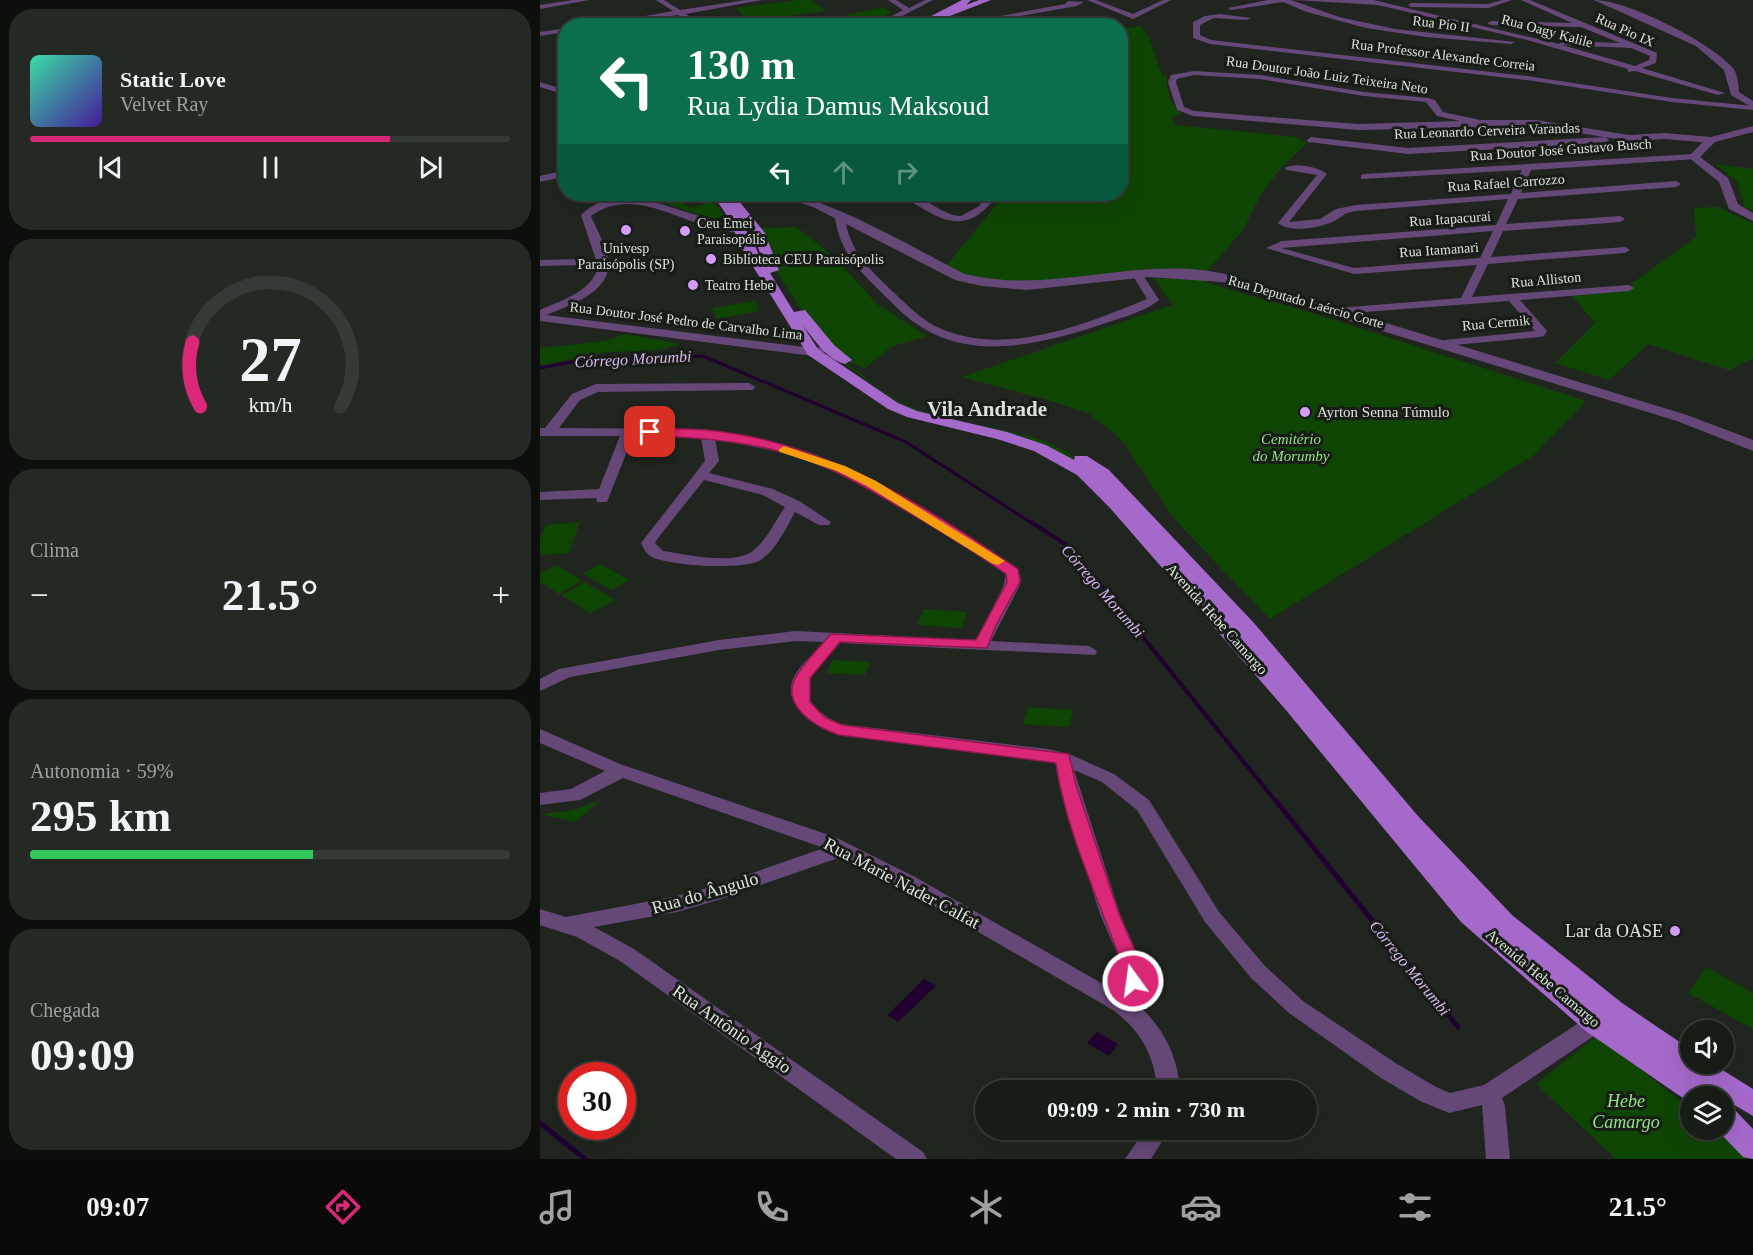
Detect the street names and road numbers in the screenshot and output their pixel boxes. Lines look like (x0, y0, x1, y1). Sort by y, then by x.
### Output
street label: Rua Pio IX (1593, 10, 1657, 50)
street label: Rua Oagy Kalile (1500, 12, 1594, 50)
street label: Rua Pio II (1412, 13, 1471, 35)
street label: Rua Professor Alexandre Correia (1350, 36, 1537, 74)
street label: Rua Doutor João Luiz Teixeira Neto (1225, 53, 1429, 97)
street label: Rua Leonardo Cerveira Varandas (1394, 120, 1580, 142)
street label: Rua Doutor José Gustavo Busch (1470, 136, 1652, 164)
street label: Rua Rafael Carrozzo (1447, 171, 1565, 195)
street label: Rua Itapacuraí (1409, 209, 1492, 229)
street label: Rua Itamanari (1399, 240, 1479, 260)
street label: Rua Alliston (1510, 269, 1582, 291)
street label: Rua Deputado Laércio Corte (1226, 273, 1386, 331)
street label: Rua Doutor José Pedro de Carvalho Lima (569, 299, 804, 343)
street label: Rua Cermik (1461, 313, 1531, 333)
street label: Avenida Hebe Camargo (1163, 560, 1271, 678)
street label: Rua Marie Nader Calfat (821, 833, 983, 933)
street label: Rua do Ângulo (649, 867, 761, 918)
street label: Avenida Hebe Camargo (1483, 926, 1603, 1030)
street label: Rua Antônio Aggio (669, 981, 795, 1077)

